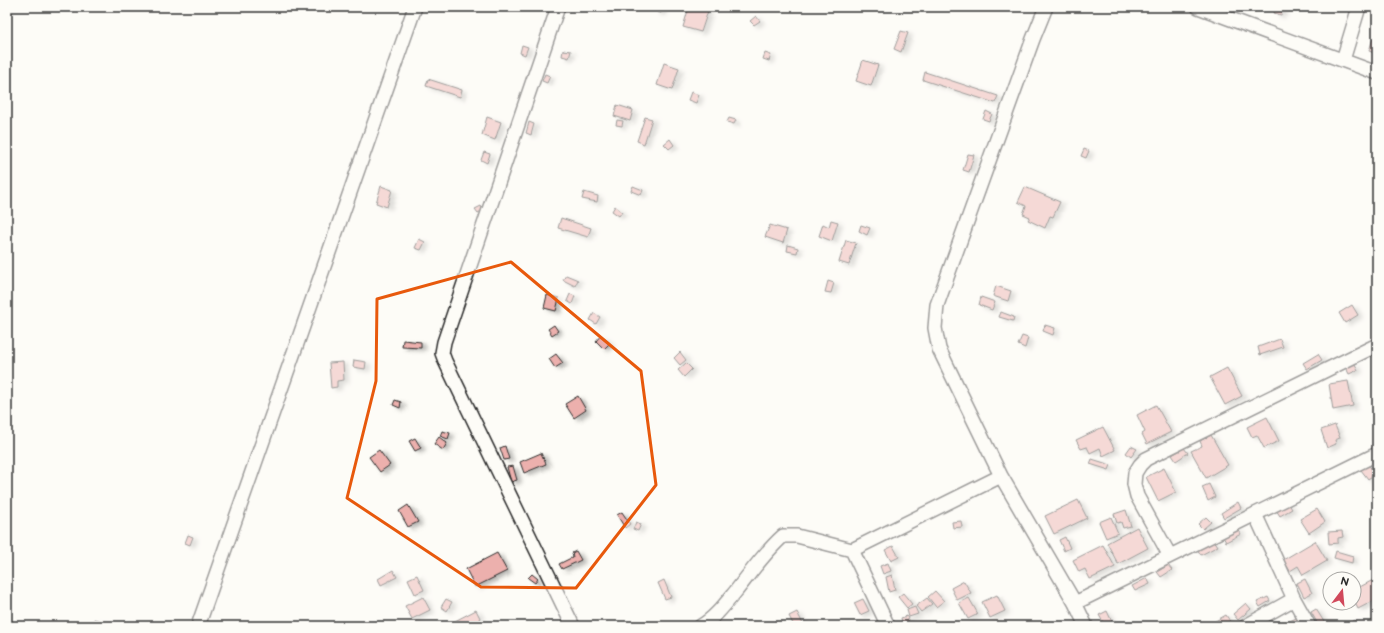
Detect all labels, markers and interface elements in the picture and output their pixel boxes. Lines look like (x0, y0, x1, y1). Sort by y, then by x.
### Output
north arrow (1322, 571, 1362, 611)
text: N (1339, 574, 1350, 589)

